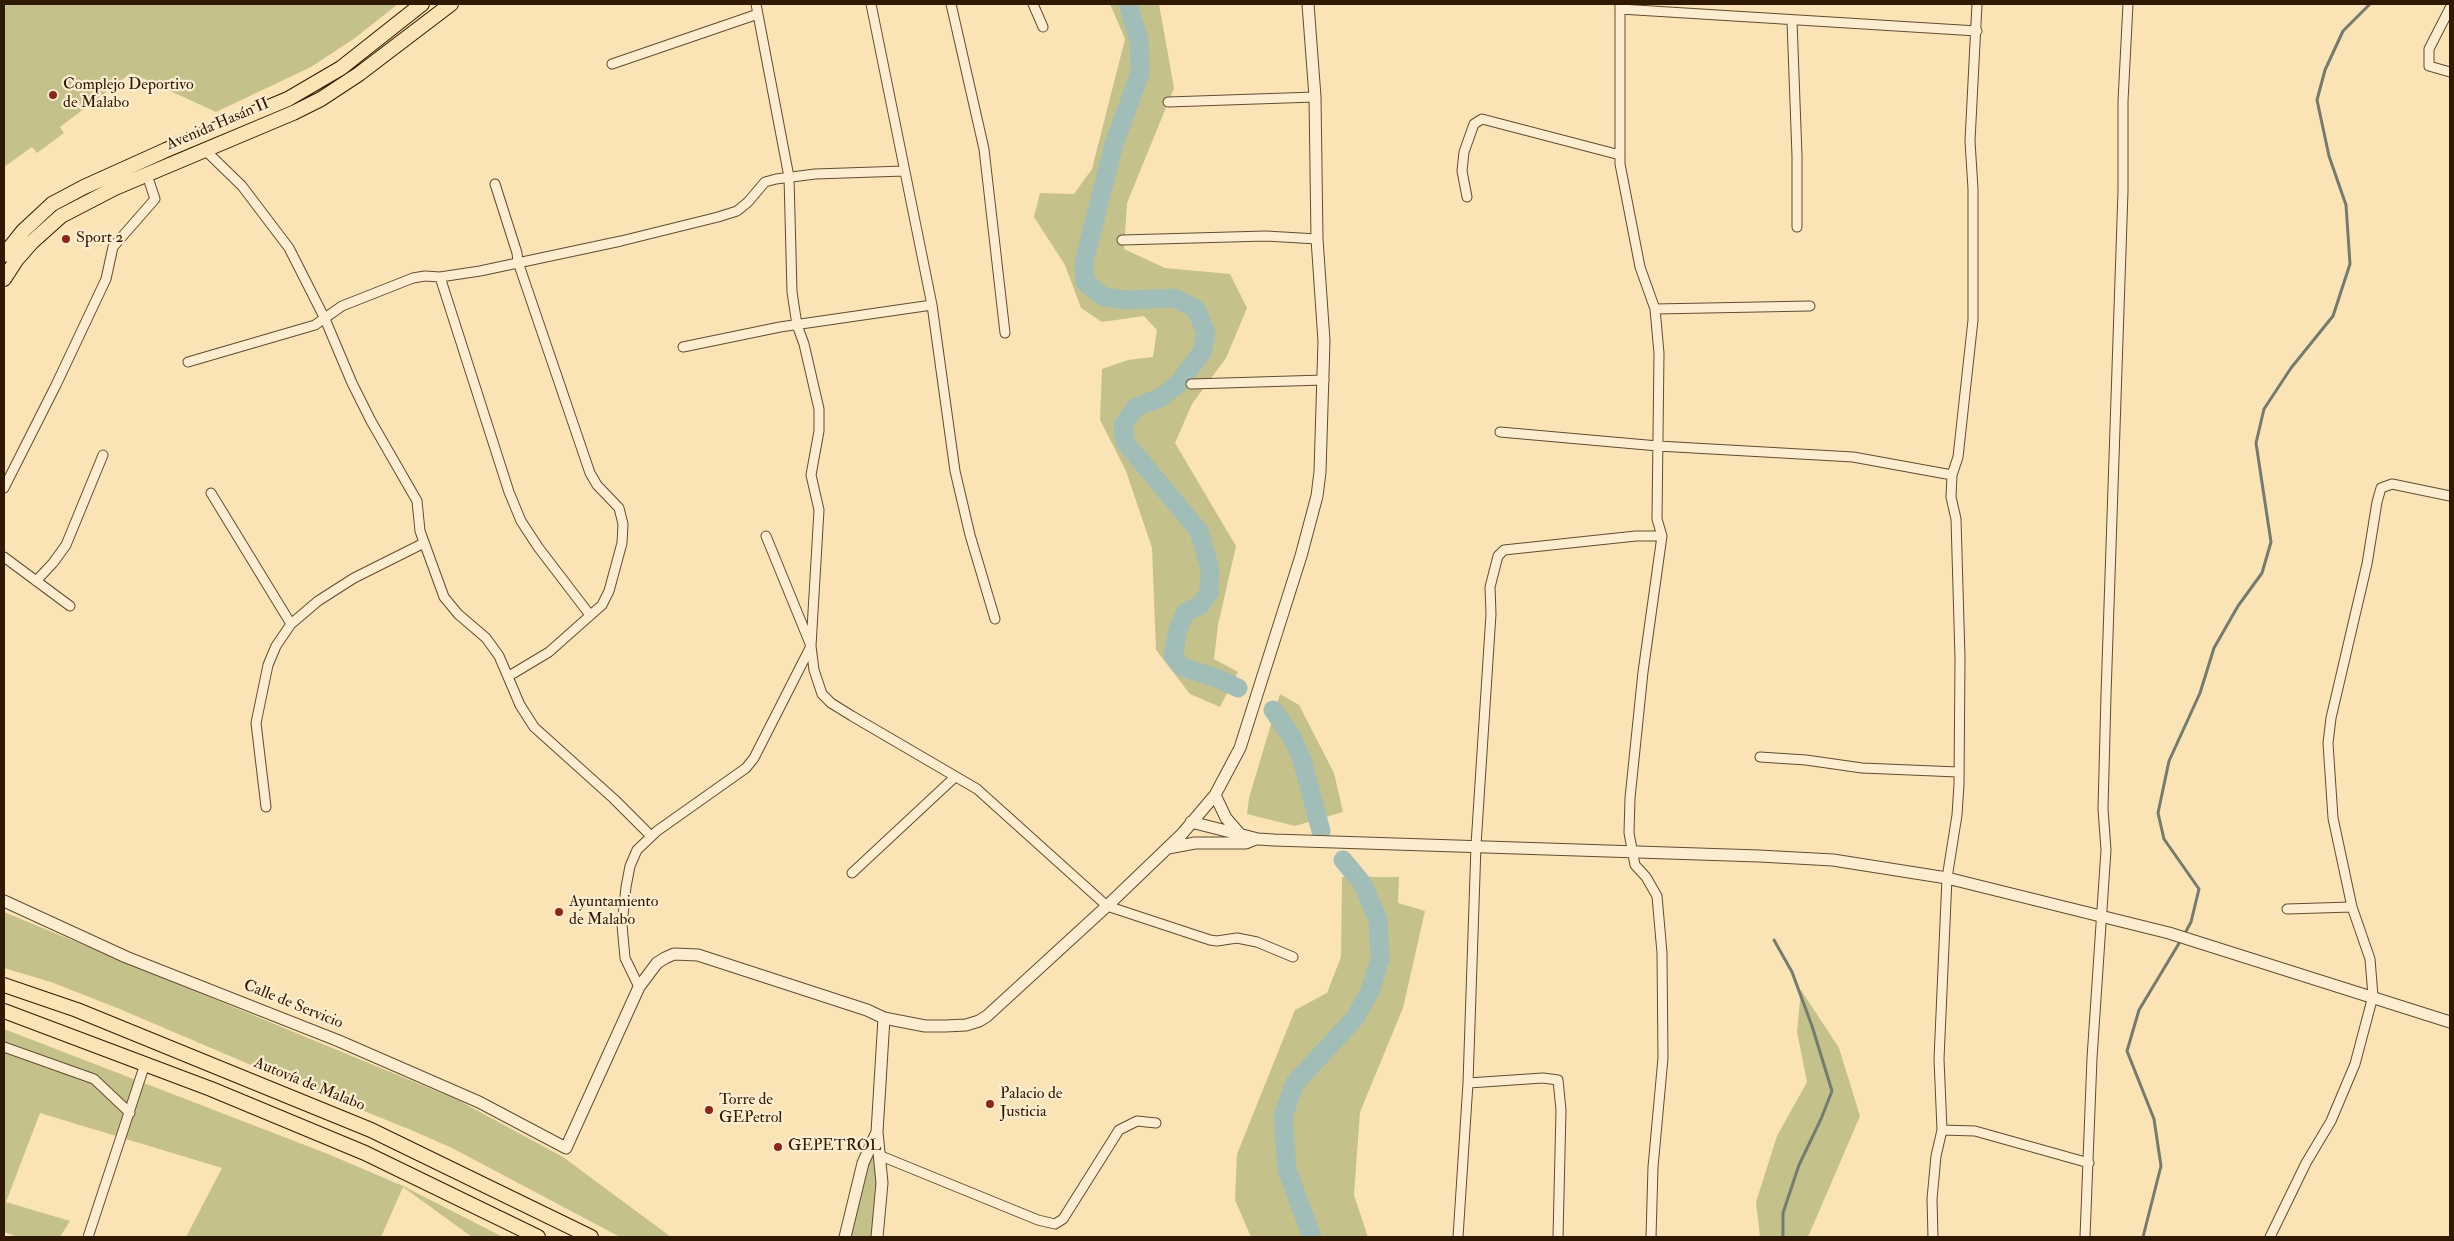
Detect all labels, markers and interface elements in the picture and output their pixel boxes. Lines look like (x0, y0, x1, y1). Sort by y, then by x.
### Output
place label: Complejo Deportivo de Malabo (63, 76, 194, 114)
marker: Complejo Deportivo de Malabo (47, 89, 59, 101)
street label: Avenida Hasán II (164, 95, 272, 155)
place label: Sport 2 (76, 229, 123, 249)
marker: Sport 2 (60, 233, 72, 245)
place label: Ayuntamiento de Malabo (569, 893, 658, 931)
marker: Ayuntamiento de Malabo (553, 906, 565, 918)
street label: Calle de Servicio (241, 976, 345, 1034)
street label: Autovía de Malabo (251, 1054, 367, 1116)
place label: Palacio de Justicia (1000, 1085, 1062, 1123)
place label: Torre de GEPetrol (719, 1091, 782, 1129)
marker: Palacio de Justicia (984, 1098, 996, 1110)
marker: Torre de GEPetrol (703, 1104, 715, 1116)
place label: GEPETROL (788, 1137, 881, 1157)
marker: GEPETROL (772, 1141, 784, 1153)

